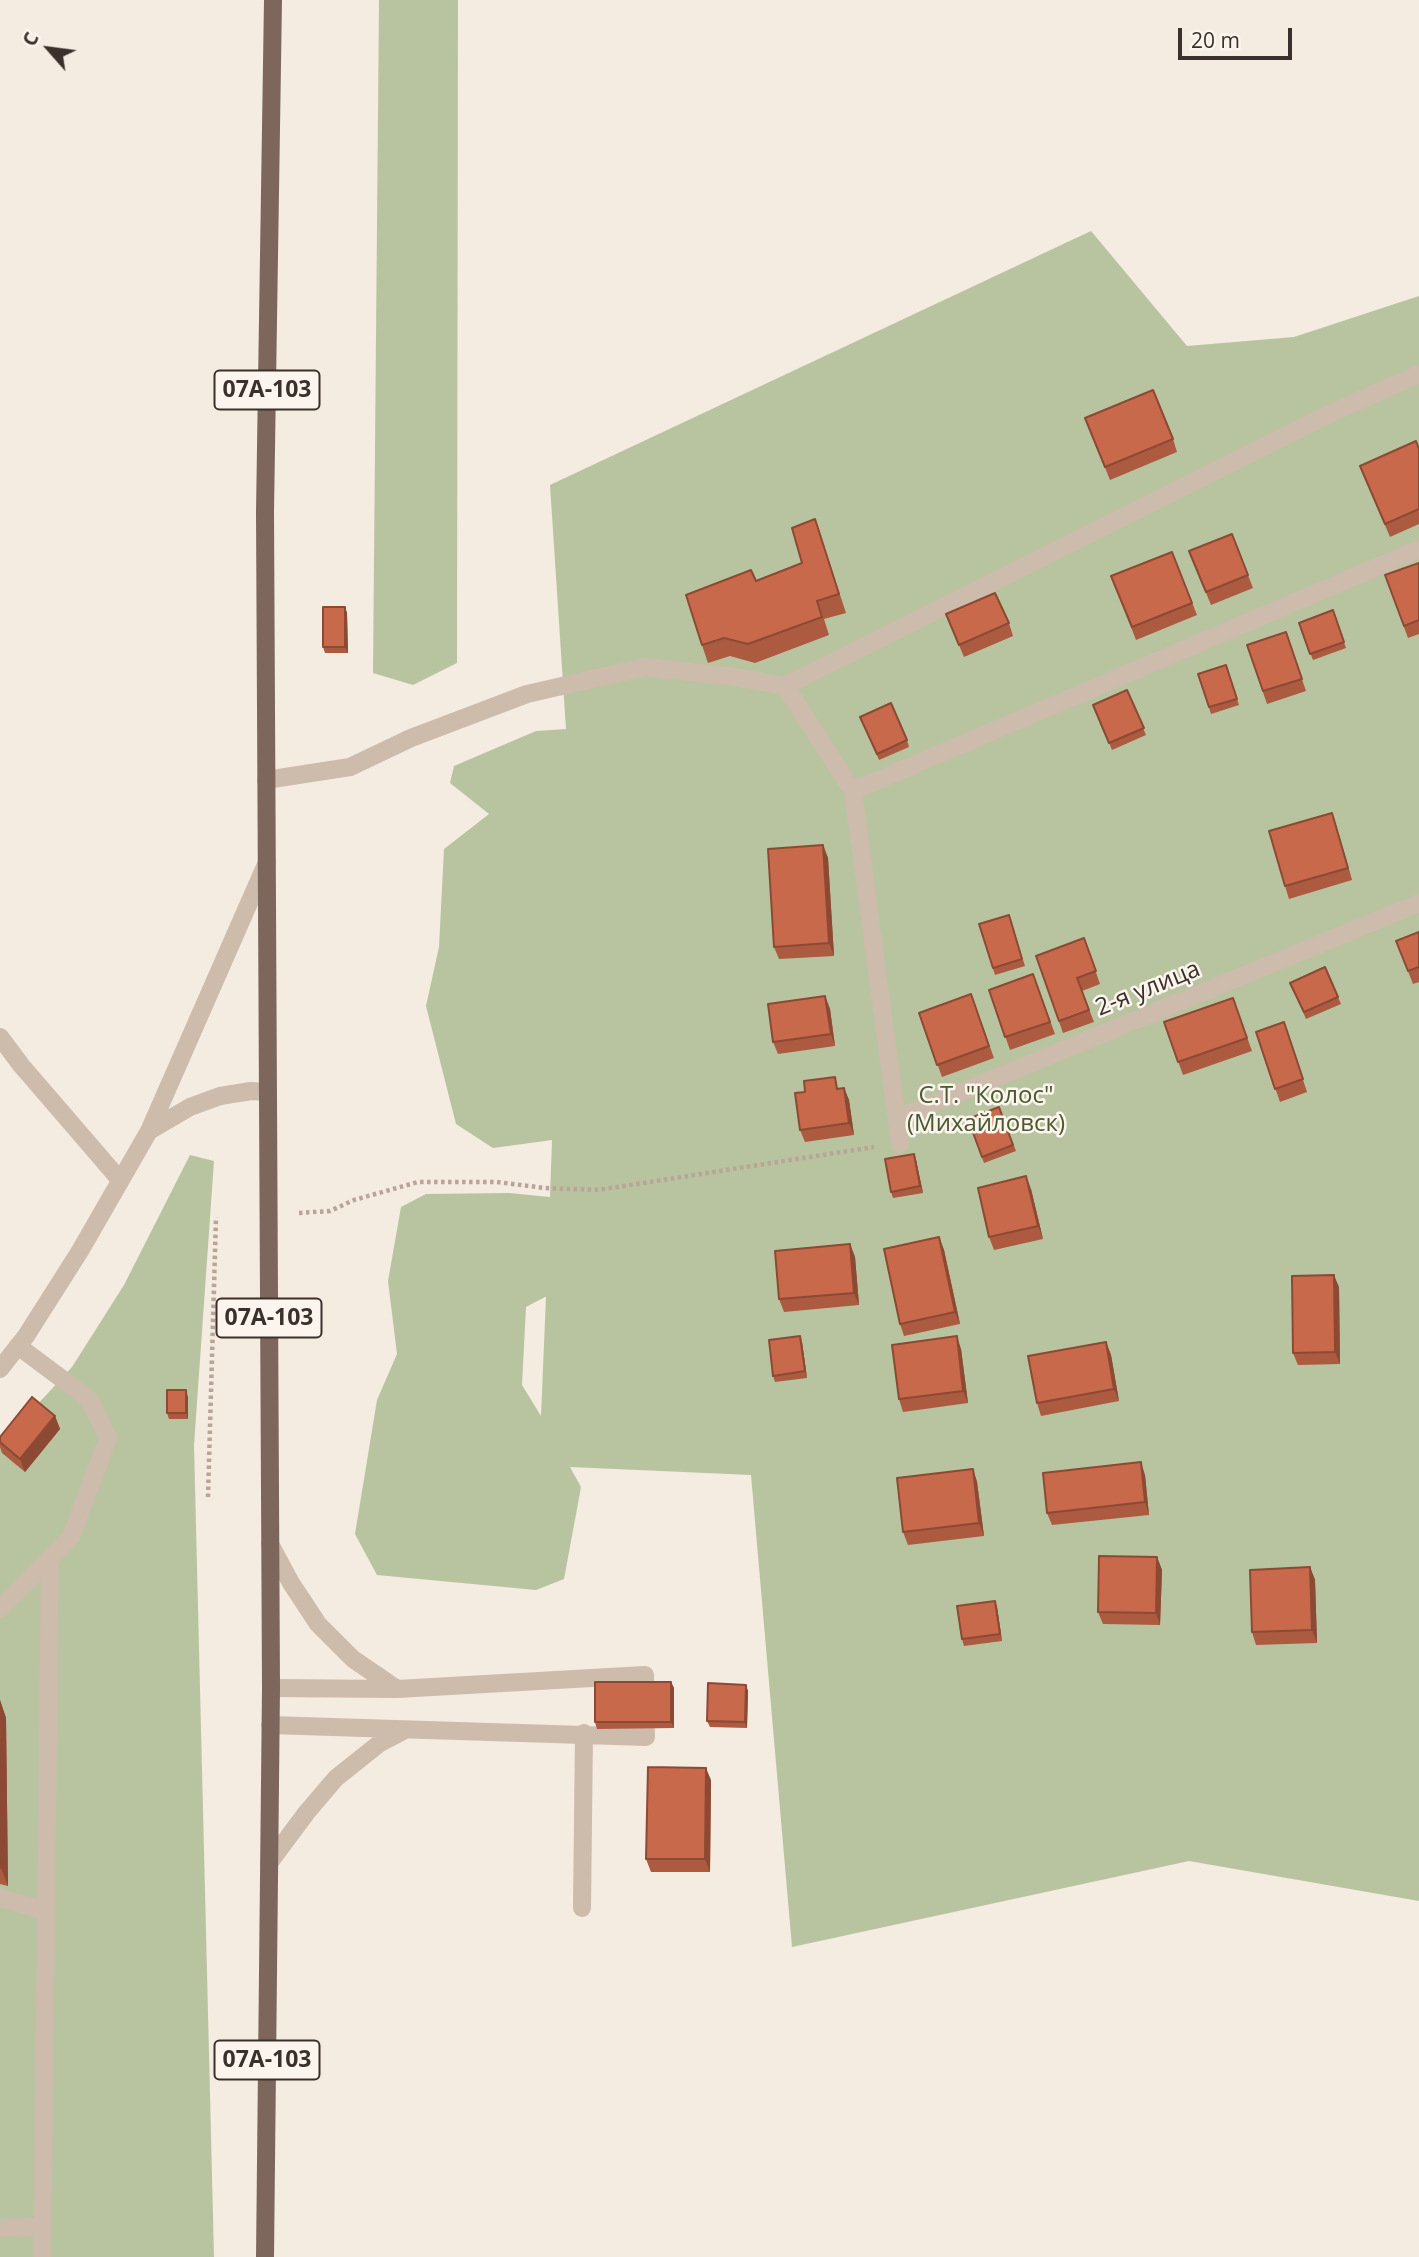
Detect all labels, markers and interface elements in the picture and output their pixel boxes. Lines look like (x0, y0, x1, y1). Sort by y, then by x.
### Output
north arrow (14, 14, 84, 84)
scale bar (1181, 14, 1295, 58)
text: 20 m (1191, 26, 1240, 54)
text: С (16, 28, 45, 51)
road number: 07А-103 (215, 370, 320, 410)
street label: 2-я улица (1091, 955, 1205, 1023)
park label: С.Т. "Колос" (Михайловск) (907, 1082, 1065, 1138)
road number: 07А-103 (216, 1298, 322, 1338)
road number: 07А-103 (215, 2040, 320, 2080)

